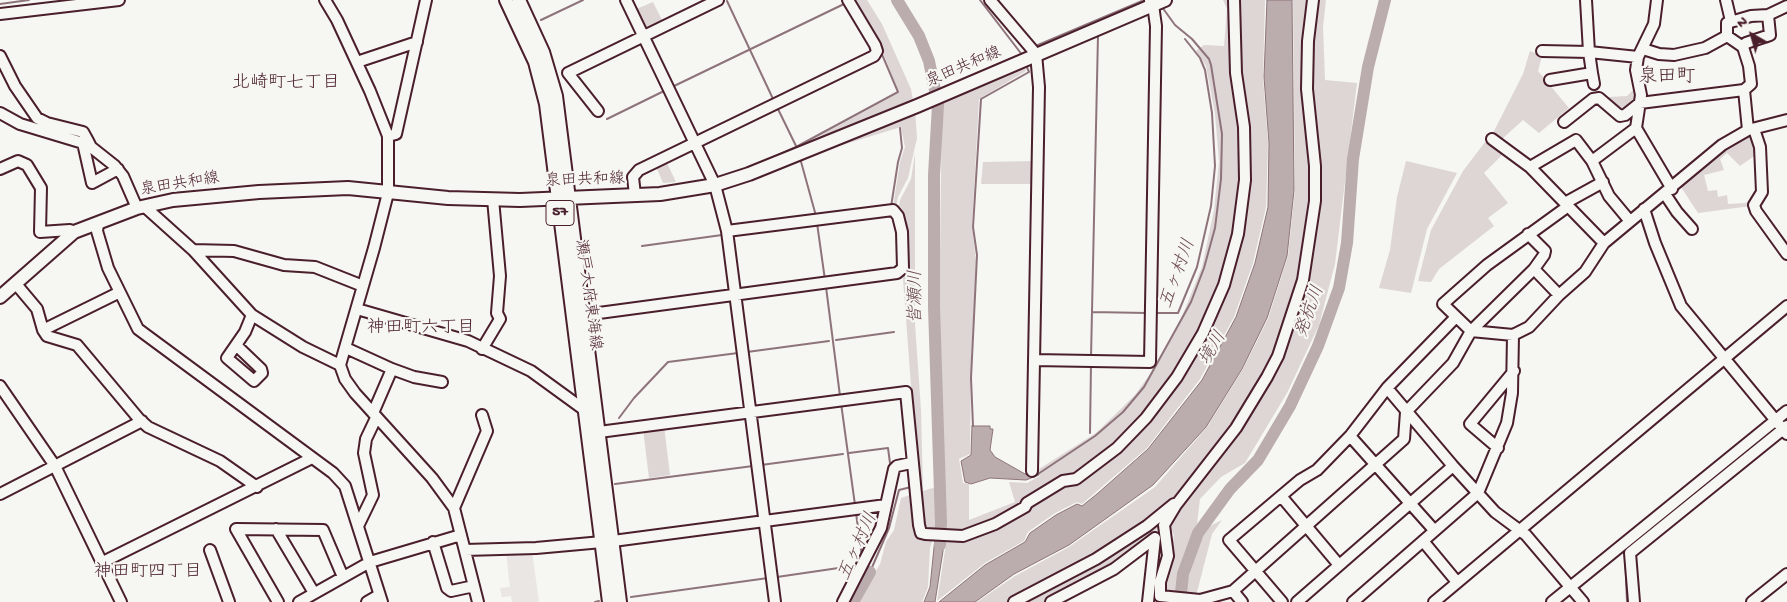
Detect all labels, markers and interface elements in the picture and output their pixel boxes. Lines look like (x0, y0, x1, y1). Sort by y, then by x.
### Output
north arrow (1727, 10, 1777, 60)
text: N (1734, 13, 1751, 32)
street label: 泉田共和線 (923, 44, 1005, 92)
district label: 泉田町 (1639, 67, 1695, 89)
district label: 北崎町七丁目 (232, 73, 340, 95)
street label: 泉田共和線 (139, 169, 221, 201)
street label: 泉田共和線 (545, 170, 625, 192)
road number: 57 (546, 200, 574, 226)
water label: 五ヶ村川 (1157, 236, 1201, 312)
street label: 瀬戸大府東海線 (570, 238, 604, 352)
water label: 皆瀬川 (906, 270, 928, 324)
water label: 発杭川 (1292, 283, 1330, 341)
district label: 神田町六丁目 (367, 318, 475, 340)
water label: 境川 (1196, 328, 1232, 370)
water label: 五ヶ村川 (834, 510, 884, 584)
district label: 神田町四丁目 (94, 562, 202, 584)

